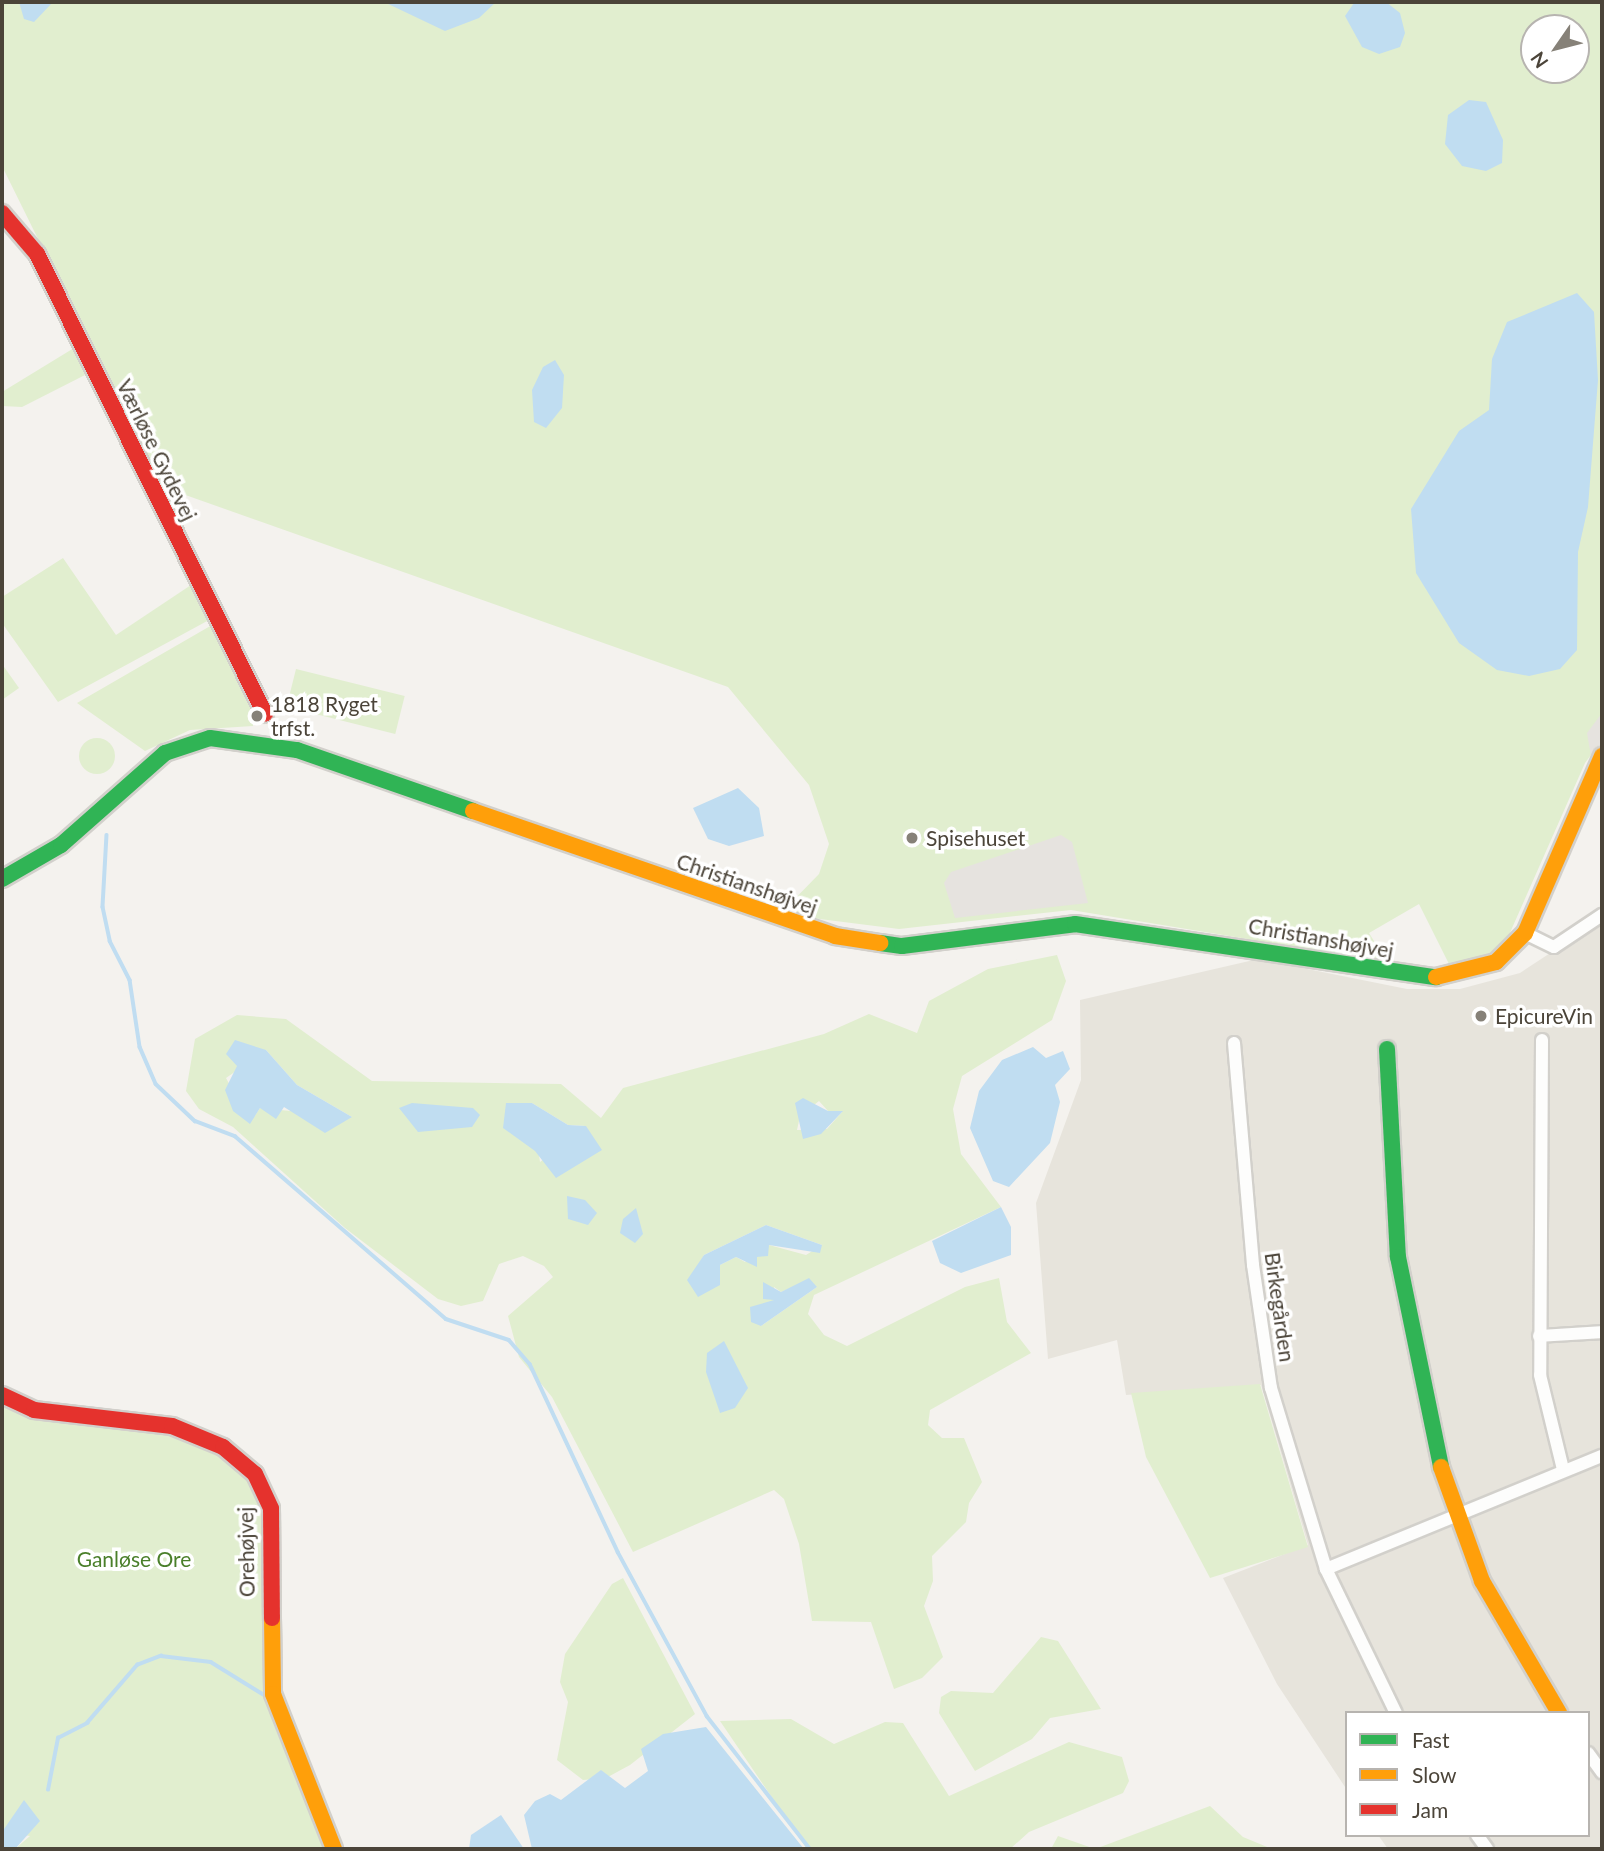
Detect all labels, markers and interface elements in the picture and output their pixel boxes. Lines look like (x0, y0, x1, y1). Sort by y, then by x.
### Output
north arrow (1520, 14, 1590, 84)
text: N (1525, 48, 1553, 73)
street label: Værløse Gydevej (112, 375, 202, 525)
place label: 1818 Ryget trfst. (271, 691, 378, 741)
marker: 1818 Ryget trfst. (249, 708, 265, 724)
place label: Spisehuset (926, 825, 1025, 851)
marker: Spisehuset (904, 830, 920, 846)
street label: Christianshøjvej (673, 848, 821, 920)
street label: Christianshøjvej (1246, 913, 1396, 963)
place label: EpicureVin (1495, 1003, 1593, 1029)
marker: EpicureVin (1473, 1008, 1489, 1024)
street label: Birkegården (1260, 1251, 1300, 1363)
street label: Orehøjvej (233, 1507, 259, 1597)
park label: Ganløse Ore (77, 1546, 191, 1572)
legend (1345, 1711, 1590, 1837)
text: Fast (1412, 1727, 1449, 1752)
text: Slow (1412, 1762, 1456, 1787)
text: Jam (1412, 1797, 1448, 1822)

